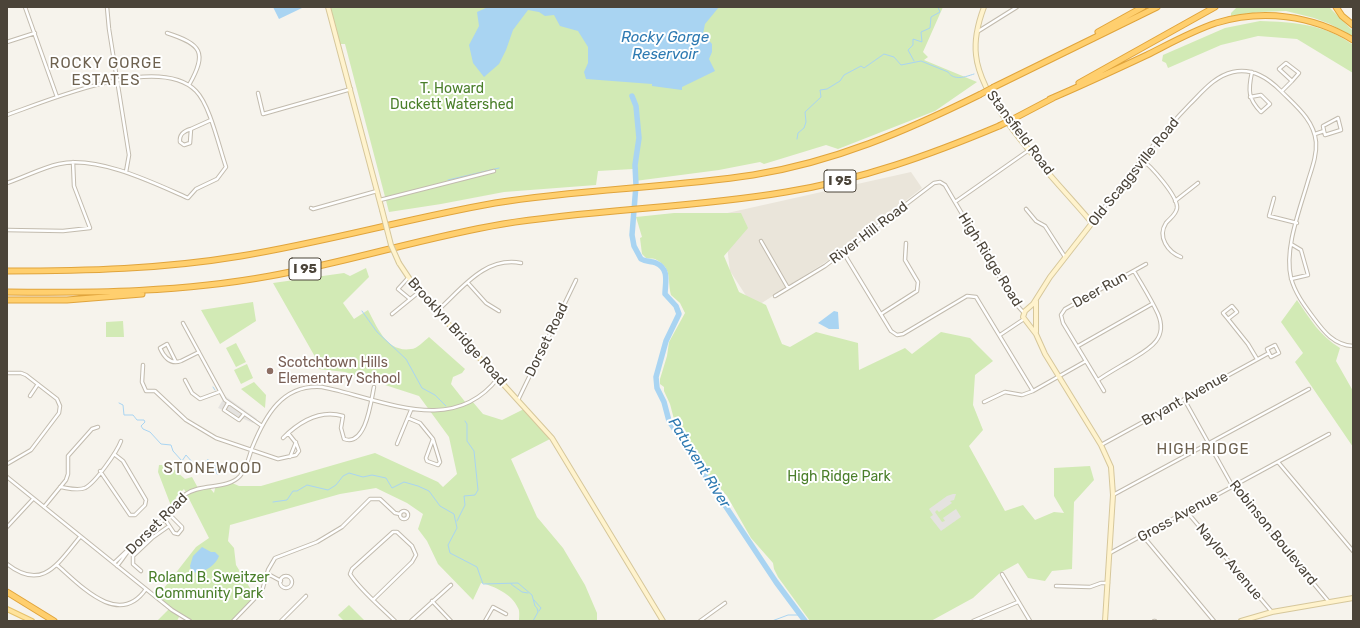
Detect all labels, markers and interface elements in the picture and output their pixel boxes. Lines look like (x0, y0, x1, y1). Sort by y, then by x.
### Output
water label: Rocky Gorge Reservoir (621, 29, 709, 64)
district label: ROCKY GORGE ESTATES (50, 55, 162, 90)
park label: T. Howard Duckett Watershed (390, 81, 514, 114)
street label: Stansfield Road (983, 87, 1057, 179)
street label: Old Scaggsville Road (1085, 114, 1183, 230)
road number: I 95 (824, 170, 856, 192)
street label: River Hill Road (827, 198, 911, 268)
street label: High Ridge Road (954, 210, 1026, 310)
road number: I 95 (289, 258, 321, 280)
street label: Deer Run (1070, 268, 1130, 312)
street label: Brooklyn Bridge Road (404, 274, 510, 390)
street label: Dorset Road (522, 300, 572, 380)
place label: Scotchtown Hills Elementary School (278, 355, 401, 388)
marker: Scotchtown Hills Elementary School (265, 366, 275, 376)
street label: Bryant Avenue (1139, 368, 1231, 430)
water label: Patuxent River (664, 414, 734, 512)
district label: HIGH RIDGE (1157, 441, 1249, 459)
district label: STONEWOOD (164, 460, 262, 478)
park label: High Ridge Park (787, 469, 891, 485)
street label: Robinson Boulevard (1226, 477, 1320, 589)
street label: Gross Avenue (1135, 488, 1221, 546)
street label: Dorset Road (123, 490, 191, 558)
street label: Naylor Avenue (1192, 521, 1266, 603)
park label: Roland B. Sweitzer Community Park (148, 570, 270, 602)

